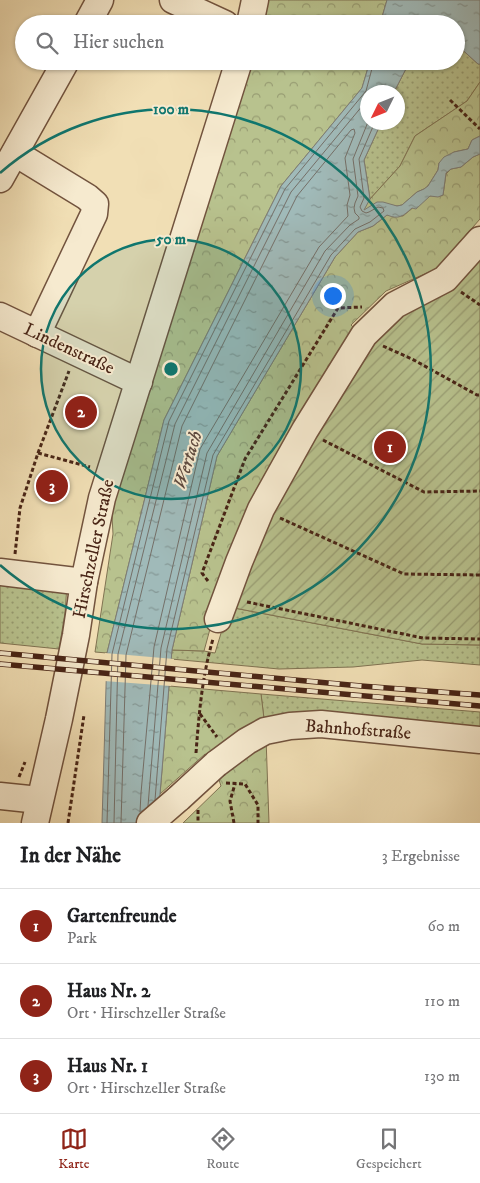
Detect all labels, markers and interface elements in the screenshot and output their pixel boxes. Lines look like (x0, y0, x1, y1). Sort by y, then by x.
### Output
search box (15, 15, 465, 70)
icon: search (33, 29, 61, 57)
text: Hier suchen (73, 31, 164, 54)
north arrow (360, 85, 405, 130)
text: 100 m (153, 100, 190, 119)
text: 50 m (155, 230, 187, 249)
your location (320, 283, 346, 309)
street label: Lindenstraße (20, 318, 118, 380)
centre of rings (162, 360, 180, 378)
pin: 2 (65, 393, 97, 431)
water label: Wertach (168, 428, 208, 492)
pin: 1 (374, 428, 406, 466)
pin: 3 (36, 467, 68, 505)
street label: Hirschzeller Straße (69, 477, 119, 621)
street label: Bahnhofstraße (304, 715, 412, 745)
text: In der Nähe (20, 843, 121, 869)
text: 3 Ergebnisse (382, 846, 460, 866)
text: Gartenfreunde (67, 905, 177, 928)
text: 1 (33, 916, 39, 936)
text: 60 m (428, 916, 460, 936)
text: Park (67, 928, 97, 948)
text: Haus Nr. 2 (67, 980, 150, 1003)
text: 2 (32, 991, 40, 1011)
text: 110 m (424, 991, 460, 1011)
text: Ort · Hirschzeller Straße (67, 1003, 226, 1023)
text: Haus Nr. 1 (67, 1055, 148, 1078)
text: 3 (33, 1066, 39, 1086)
text: 130 m (424, 1066, 460, 1086)
text: Ort · Hirschzeller Straße (67, 1078, 226, 1098)
tab: Karte (58, 1125, 90, 1173)
tab: Route (206, 1125, 239, 1173)
tab: Gespeichert (356, 1125, 422, 1173)

